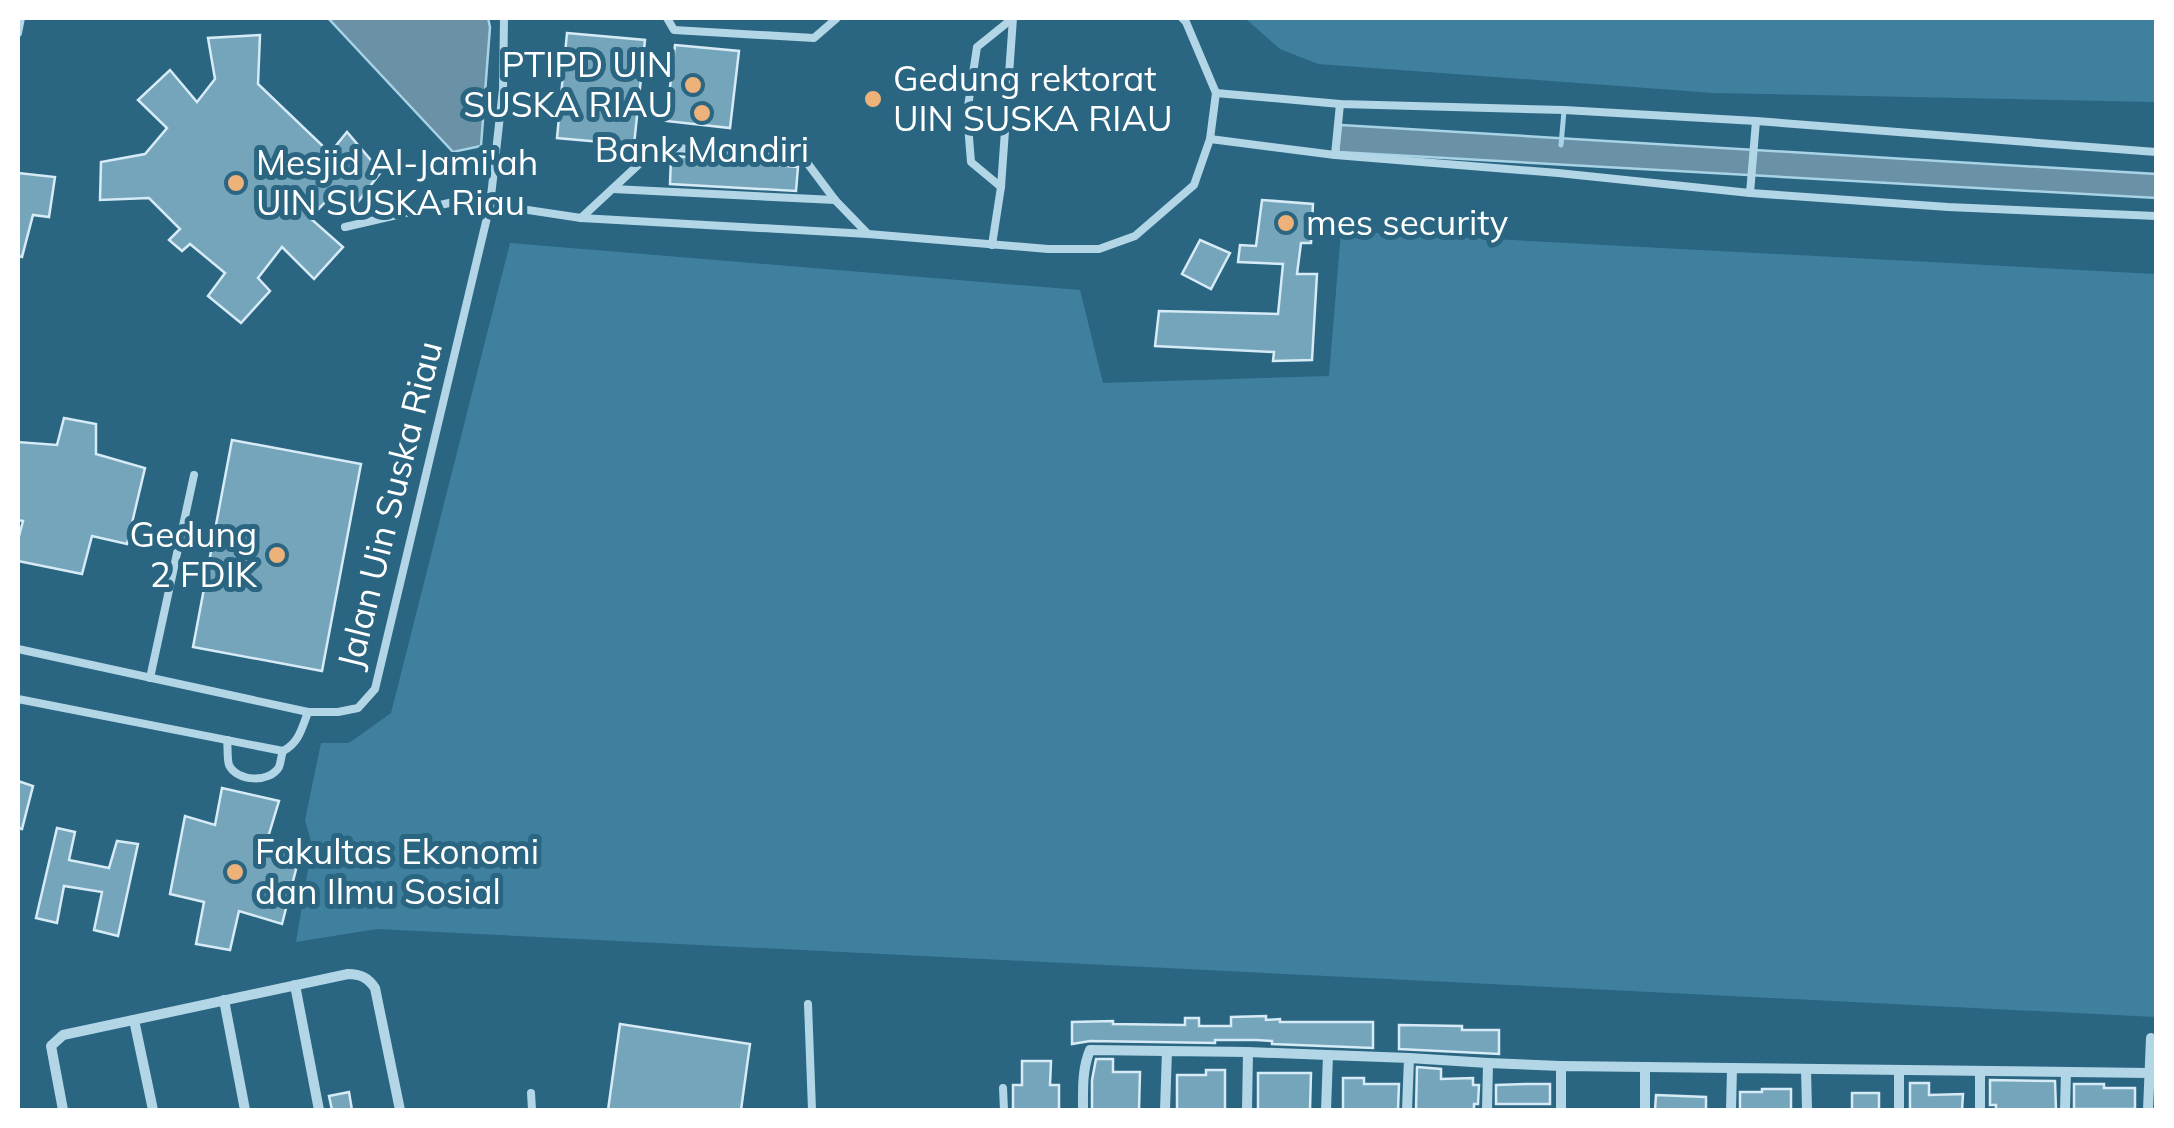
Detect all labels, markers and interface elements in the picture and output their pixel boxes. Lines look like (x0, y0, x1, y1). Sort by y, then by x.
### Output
place label: PTIPD UIN SUSKA RIAU (463, 42, 673, 126)
place label: Gedung rektorat UIN SUSKA RIAU (893, 56, 1173, 140)
marker: PTIPD UIN SUSKA RIAU (682, 74, 704, 96)
marker: Gedung rektorat UIN SUSKA RIAU (862, 88, 884, 110)
marker: Bank Mandiri (691, 102, 713, 124)
place label: Bank Mandiri (595, 127, 809, 171)
place label: Mesjid Al-Jami'ah UIN SUSKA Riau (256, 140, 538, 224)
marker: Mesjid Al-Jami'ah UIN SUSKA Riau (225, 172, 247, 194)
place label: mes security (1306, 200, 1509, 244)
marker: mes security (1275, 212, 1297, 234)
street label: Jalan Uin Suska Riau (327, 336, 451, 673)
place label: Gedung 2 FDIK (130, 512, 258, 596)
marker: Gedung 2 FDIK (266, 544, 288, 566)
place label: Fakultas Ekonomi dan Ilmu Sosial (255, 829, 539, 913)
marker: Fakultas Ekonomi dan Ilmu Sosial (224, 861, 246, 883)

